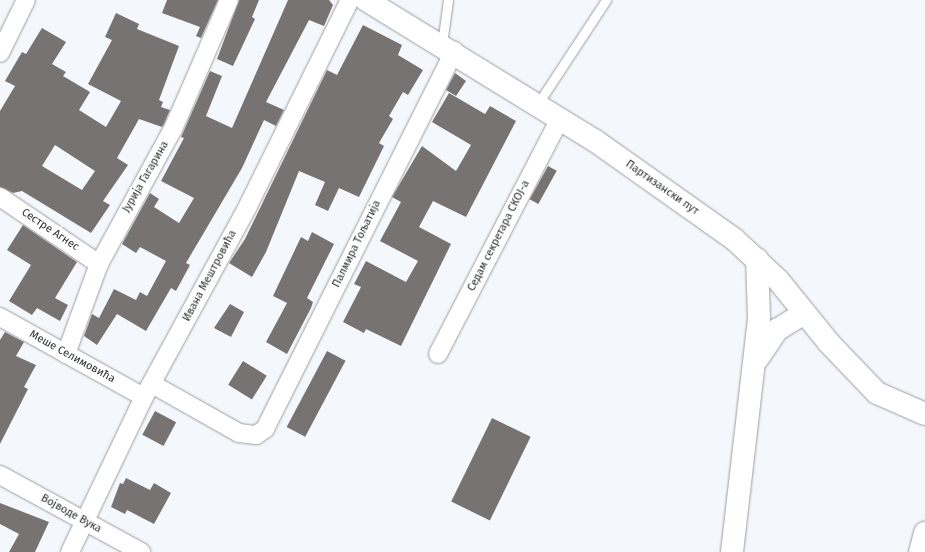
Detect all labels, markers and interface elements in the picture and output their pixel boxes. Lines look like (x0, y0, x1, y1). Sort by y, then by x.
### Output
street label: Јурија Гагарина (120, 139, 172, 215)
street label: Партизански пут (623, 158, 701, 218)
street label: Седам секретара СКОЈ-а (465, 178, 533, 294)
street label: Палмира Тољатија (330, 198, 384, 290)
street label: Сестре Агнес (19, 206, 81, 254)
street label: Ивана Мештровића (180, 228, 240, 324)
street label: Меше Селимовића (27, 328, 117, 386)
street label: Војводе Вука (38, 492, 104, 536)

